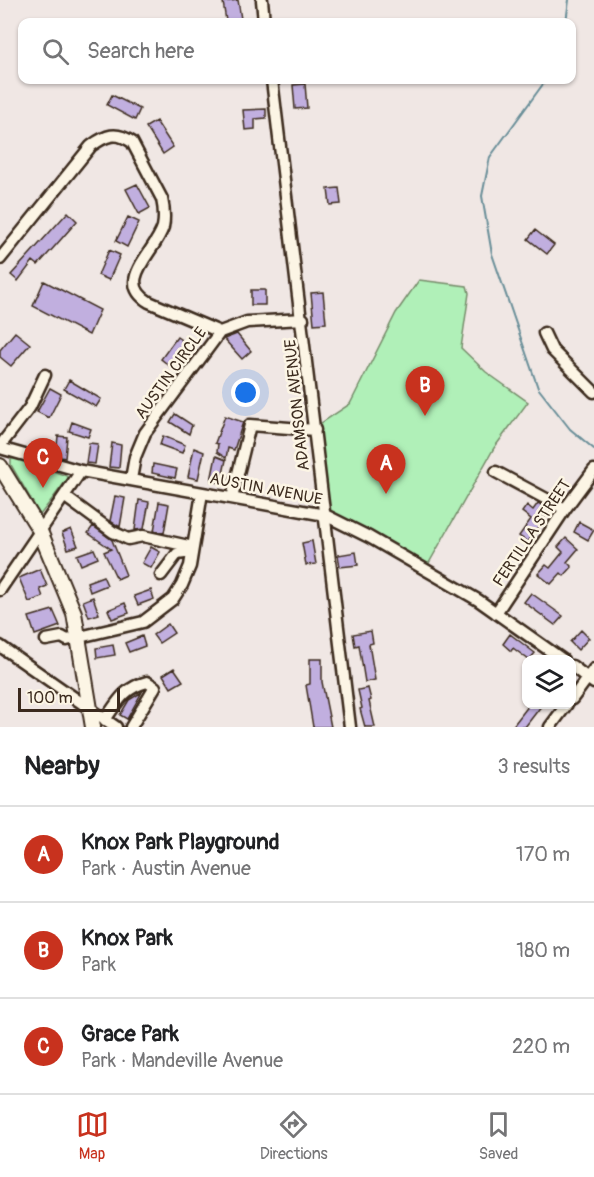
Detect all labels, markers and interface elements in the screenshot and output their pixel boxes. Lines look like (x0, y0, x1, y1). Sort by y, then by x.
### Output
search box (18, 18, 576, 84)
icon: search (39, 35, 72, 68)
text: Search here (87, 37, 194, 65)
street label: AUSTIN CIRCLE (131, 323, 211, 423)
street label: ADAMSON AVENUE (280, 338, 314, 472)
pin: B (406, 366, 444, 416)
your location (231, 378, 260, 407)
pin: C (24, 438, 63, 488)
pin: A (366, 444, 406, 494)
street label: AUSTIN AVENUE (208, 468, 324, 510)
street label: FERTILLA STREET (489, 475, 575, 591)
map controls (522, 655, 576, 709)
button: layers (522, 655, 576, 709)
scale bar (18, 685, 120, 712)
text: 100 m (27, 688, 73, 708)
text: Nearby (24, 750, 100, 782)
text: 3 results (498, 754, 570, 779)
text: Knox Park Playground (81, 828, 279, 856)
text: A (37, 842, 50, 867)
text: 170 m (516, 842, 570, 867)
text: Park · Austin Avenue (81, 856, 251, 881)
text: Knox Park (81, 924, 173, 952)
text: B (38, 938, 49, 963)
text: 180 m (516, 938, 570, 963)
text: Park (81, 952, 116, 977)
text: Grace Park (81, 1020, 179, 1048)
text: C (37, 1034, 50, 1059)
text: 220 m (512, 1034, 570, 1059)
text: Park · Mandeville Avenue (81, 1048, 283, 1073)
tab: Map (76, 1108, 109, 1164)
tab: Directions (260, 1108, 328, 1164)
tab: Saved (479, 1108, 518, 1164)

